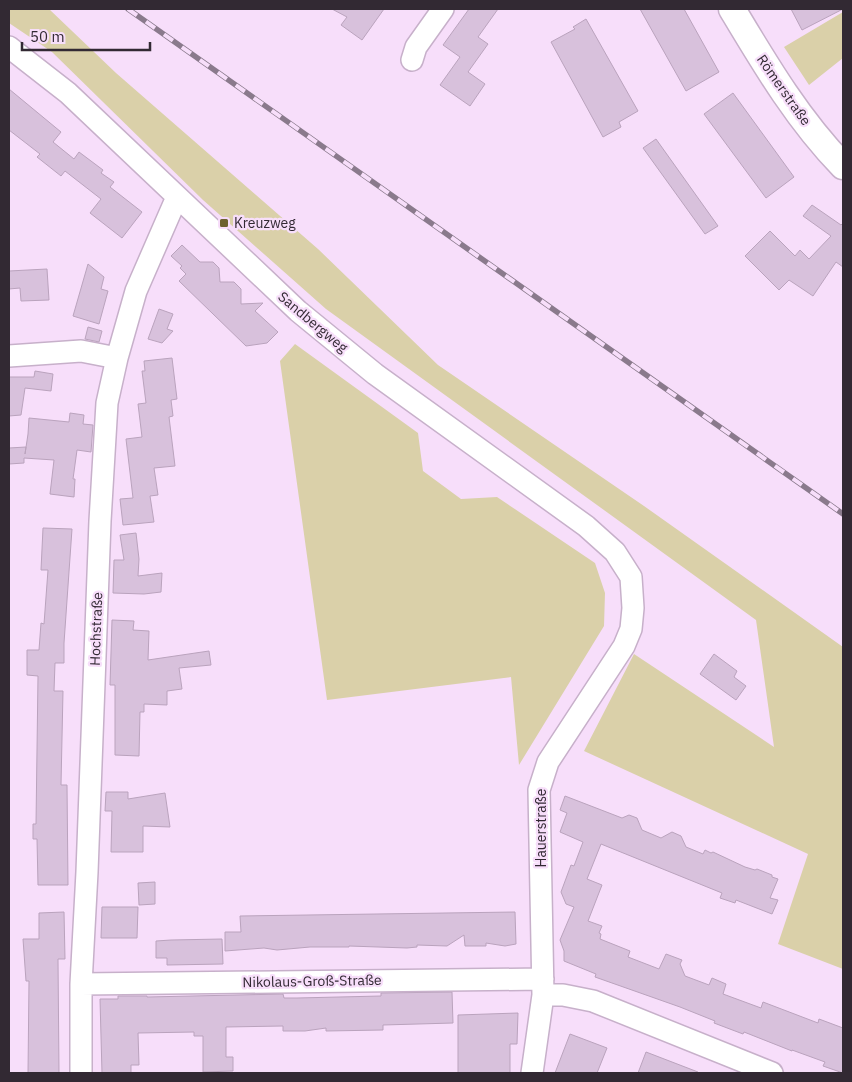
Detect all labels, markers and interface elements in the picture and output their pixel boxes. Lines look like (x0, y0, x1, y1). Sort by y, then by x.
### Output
scale bar (22, 20, 150, 52)
text: 50 m (30, 27, 65, 46)
street label: Römerstraße (753, 51, 815, 129)
place label: Kreuzweg (234, 214, 296, 232)
marker: Kreuzweg (218, 217, 230, 229)
street label: Sandbergweg (274, 288, 352, 357)
street label: Hochstraße (86, 592, 106, 666)
street label: Hauerstraße (532, 788, 550, 868)
street label: Nikolaus-Groß-Straße (242, 971, 382, 991)

